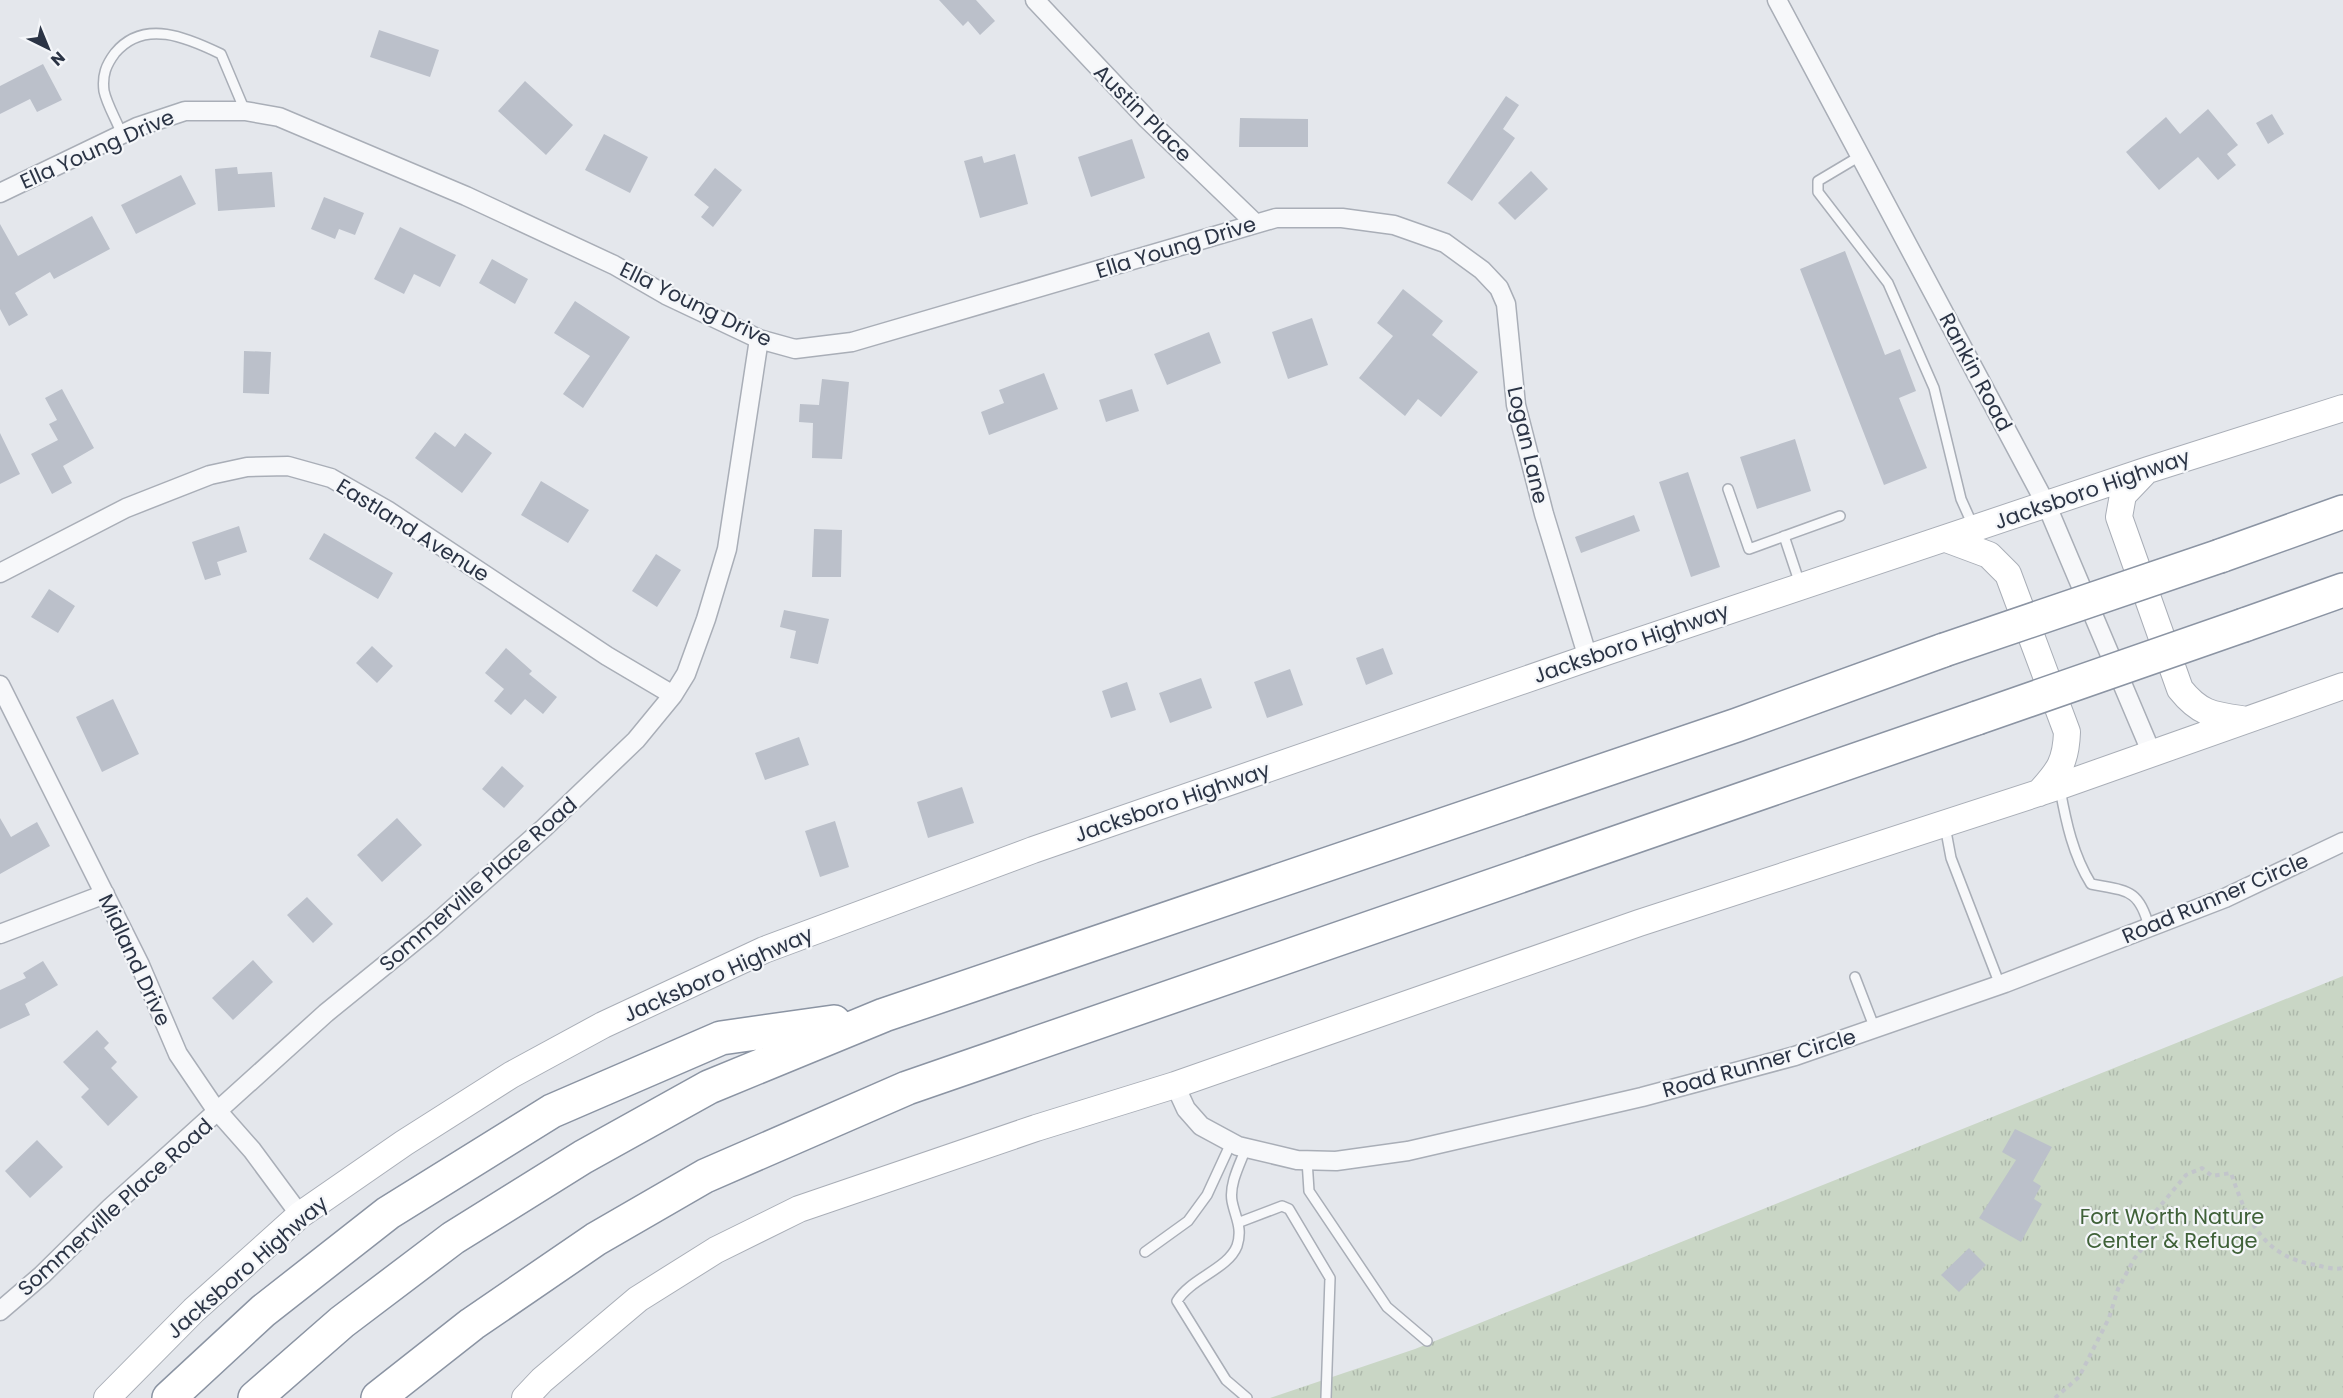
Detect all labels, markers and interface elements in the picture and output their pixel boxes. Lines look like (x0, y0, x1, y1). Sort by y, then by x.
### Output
north arrow (18, 18, 78, 78)
text: N (46, 46, 70, 71)
street label: Austin Place (1088, 58, 1198, 168)
street label: Ella Young Drive (15, 102, 179, 196)
street label: Ella Young Drive (1092, 209, 1260, 285)
street label: Ella Young Drive (615, 255, 777, 353)
street label: Rankin Road (1933, 308, 2019, 436)
street label: Logan Lane (1500, 383, 1556, 507)
street label: Jacksboro Highway (1990, 442, 2194, 536)
street label: Eastland Avenue (331, 471, 495, 589)
street label: Jacksboro Highway (1529, 596, 1733, 690)
street label: Jacksboro Highway (1070, 755, 1274, 849)
street label: Sommerville Place Road (373, 790, 583, 978)
street label: Road Runner Circle (2117, 846, 2313, 950)
street label: Midland Drive (92, 889, 178, 1031)
street label: Jacksboro Highway (618, 919, 818, 1029)
street label: Road Runner Circle (1659, 1022, 1859, 1104)
street label: Sommerville Place Road (11, 1111, 219, 1303)
street label: Jacksboro Highway (160, 1189, 334, 1345)
park label: Fort Worth Nature Center & Refuge (2080, 1202, 2264, 1255)

